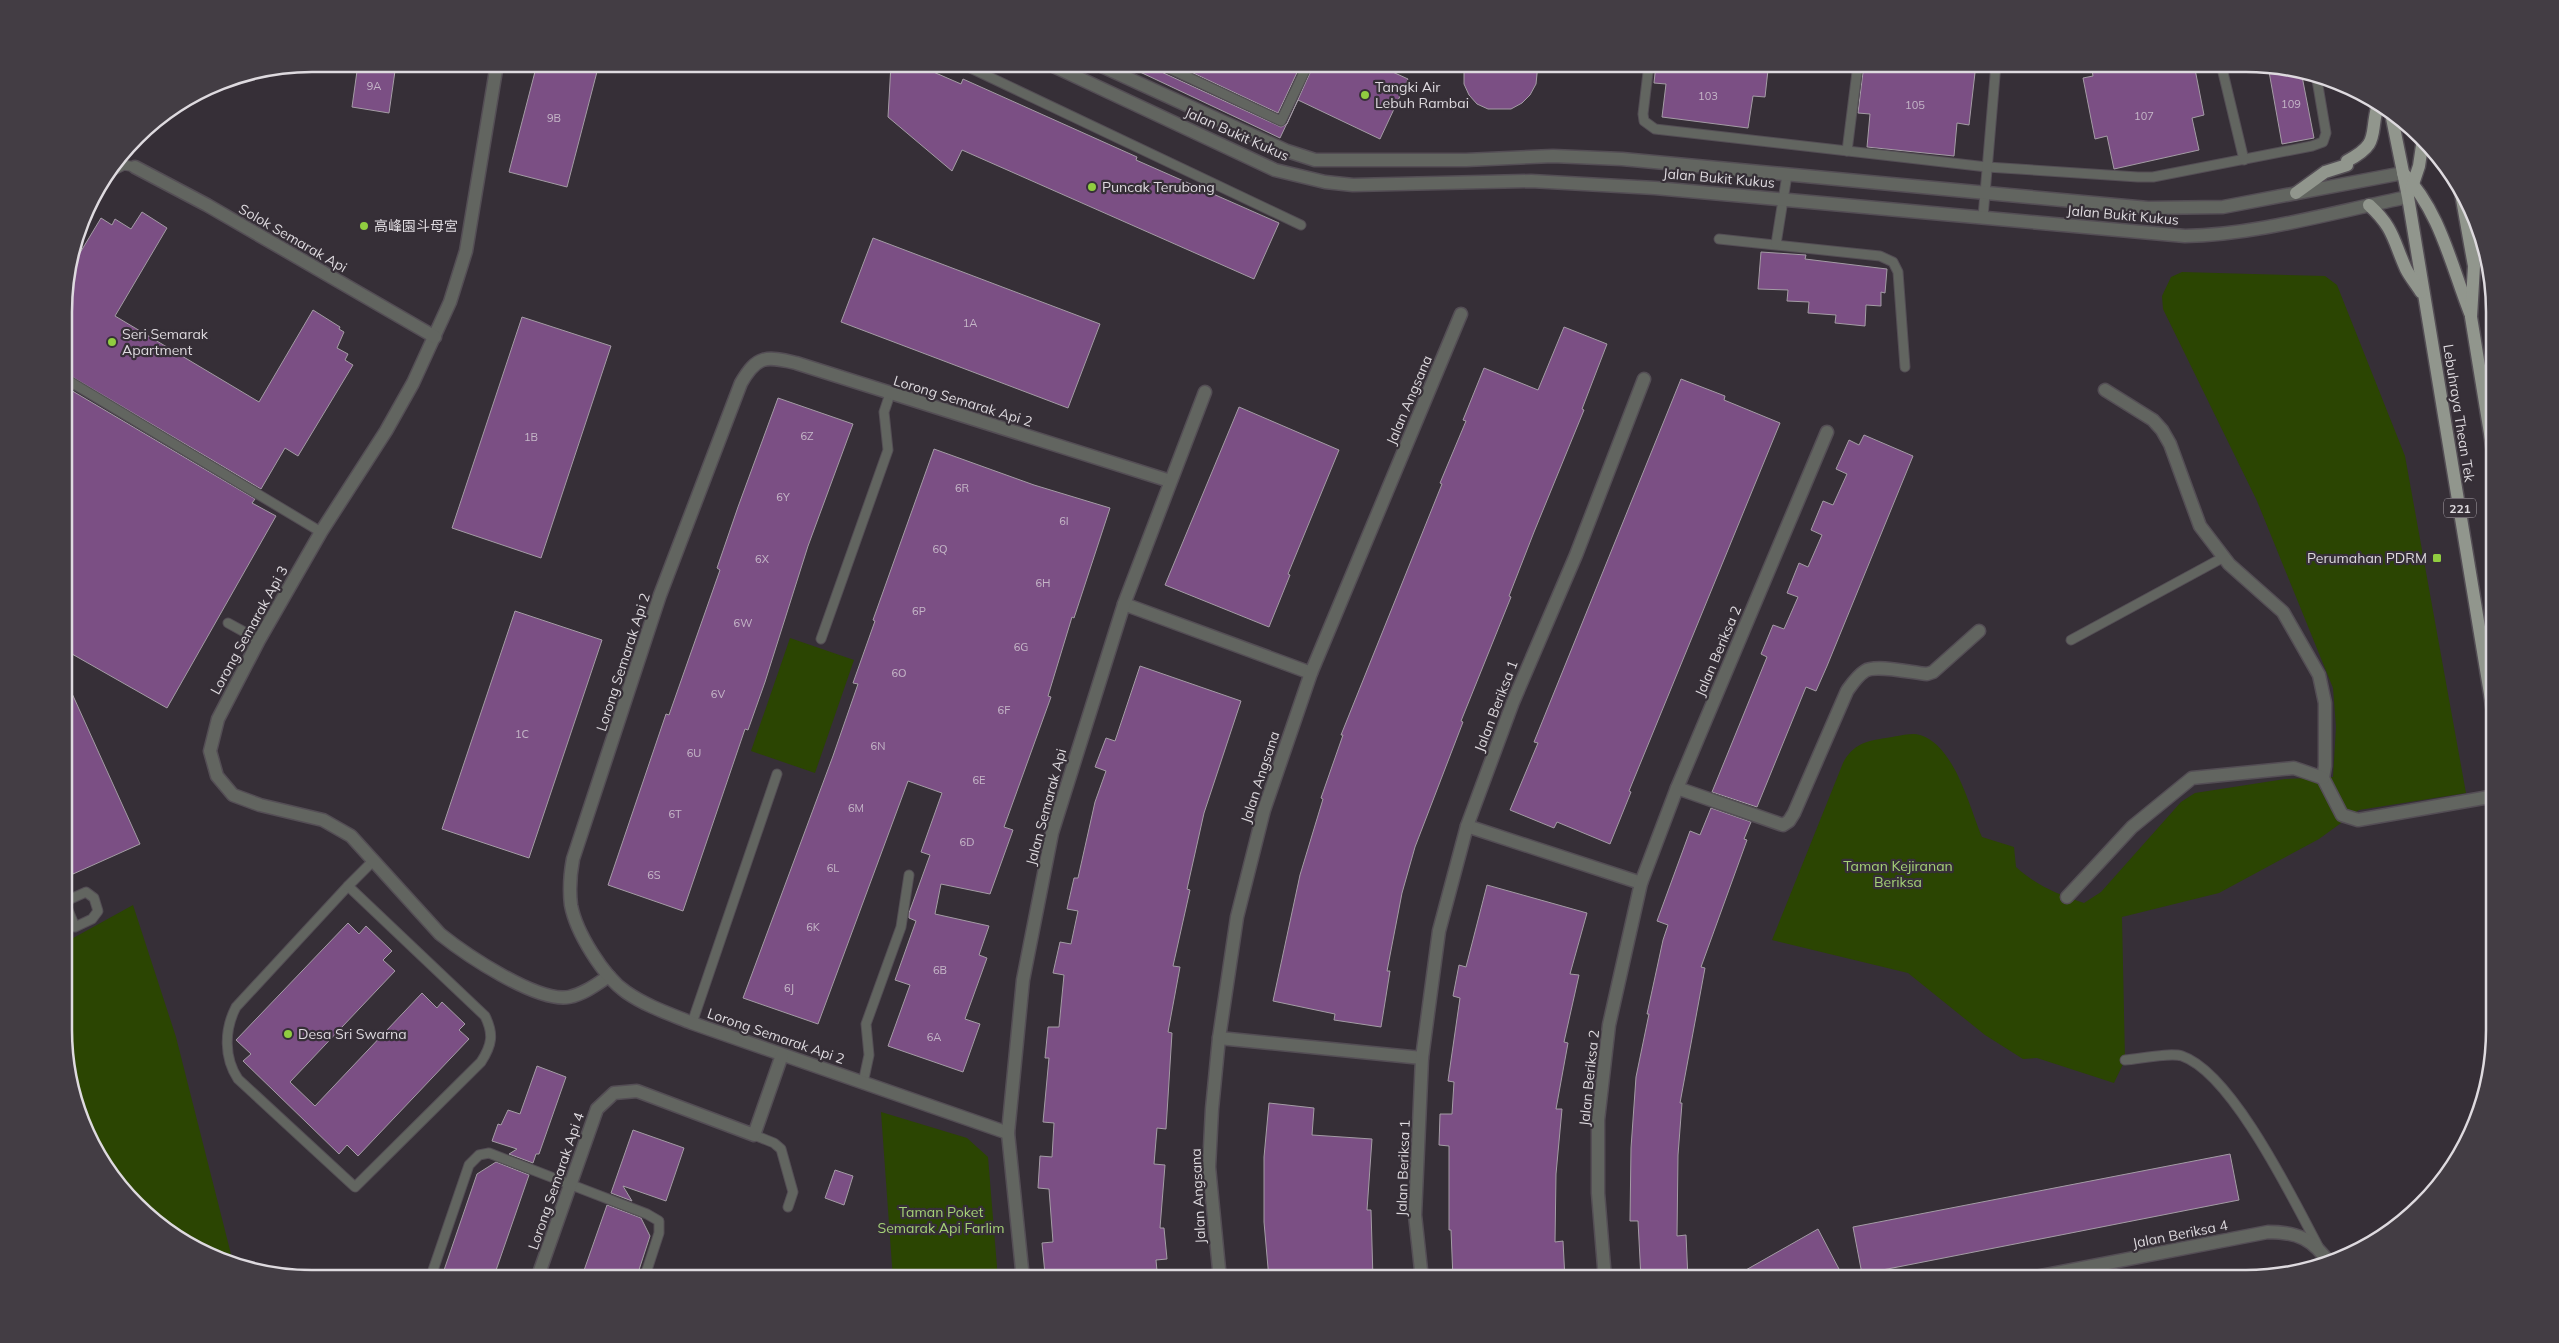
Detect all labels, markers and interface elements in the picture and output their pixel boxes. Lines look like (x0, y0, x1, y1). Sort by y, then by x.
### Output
place label: Tangki Air Lebuh Rambai (1375, 78, 1469, 112)
house number: 9A (367, 79, 381, 93)
marker: Tangki Air Lebuh Rambai (1359, 89, 1371, 101)
house number: 103 (1698, 89, 1718, 103)
house number: 109 (2281, 97, 2301, 111)
house number: 105 (1905, 98, 1925, 112)
street label: Jalan Bukit Kukus (1182, 103, 1292, 165)
house number: 107 (2134, 109, 2154, 123)
house number: 9B (547, 111, 561, 125)
street label: Jalan Bukit Kukus (1662, 164, 1776, 192)
place label: Puncak Terubong (1102, 178, 1215, 196)
marker: Puncak Terubong (1086, 181, 1098, 193)
street label: Solok Semarak Api (236, 200, 350, 276)
street label: Jalan Bukit Kukus (2066, 201, 2180, 229)
place label: 高峰園斗母宮 (374, 217, 458, 235)
marker: 高峰園斗母宮 (358, 220, 370, 232)
house number: 1A (963, 316, 977, 330)
place label: Seri Semarak Apartment (122, 325, 209, 359)
marker: Seri Semarak Apartment (106, 336, 118, 348)
street label: Lebuhraya Thean Tek (2439, 343, 2479, 484)
street label: Jalan Angsana (1382, 353, 1436, 447)
street label: Lorong Semarak Api 2 (891, 371, 1035, 431)
house number: 6Z (800, 429, 814, 443)
house number: 1B (524, 430, 538, 444)
house number: 6R (955, 481, 969, 495)
house number: 6Y (776, 490, 790, 504)
road number: 221 (2444, 498, 2476, 518)
house number: 6I (1059, 514, 1069, 528)
house number: 6Q (932, 542, 948, 556)
place label: Perumahan PDRM (2307, 549, 2427, 567)
house number: 6X (755, 552, 770, 566)
marker: Perumahan PDRM (2431, 552, 2443, 564)
street label: Lorong Semarak Api 3 (206, 563, 292, 697)
house number: 6H (1035, 576, 1051, 590)
street label: Lorong Semarak Api 2 (592, 591, 654, 733)
street label: Jalan Beriksa 2 (1691, 603, 1745, 699)
house number: 6P (912, 604, 926, 618)
house number: 6W (734, 616, 752, 630)
house number: 6G (1014, 640, 1028, 654)
street label: Jalan Beriksa 1 (1470, 658, 1522, 754)
house number: 6O (891, 666, 907, 680)
house number: 6V (711, 687, 725, 701)
house number: 6F (998, 703, 1010, 717)
house number: 1C (515, 727, 529, 741)
street label: Jalan Angsana (1237, 729, 1283, 825)
house number: 6N (871, 739, 885, 753)
house number: 6U (687, 746, 701, 760)
street label: Jalan Semarak Api (1022, 747, 1070, 867)
house number: 6E (972, 773, 986, 787)
house number: 6M (848, 801, 864, 815)
house number: 6T (668, 807, 682, 821)
house number: 6D (960, 835, 974, 849)
park label: Taman Kejiranan Beriksa (1843, 857, 1953, 891)
house number: 6L (827, 861, 839, 875)
house number: 6S (647, 868, 661, 882)
house number: 6K (806, 920, 821, 934)
house number: 6B (933, 963, 947, 977)
house number: 6J (784, 981, 794, 995)
street label: Lorong Semarak Api 2 (705, 1004, 847, 1068)
place label: Desa Sri Swarna (298, 1025, 407, 1043)
marker: Desa Sri Swarna (282, 1028, 294, 1040)
street label: Jalan Beriksa 2 (1575, 1029, 1603, 1127)
house number: 6A (927, 1030, 941, 1044)
street label: Lorong Semarak Api 4 (524, 1109, 588, 1252)
street label: Jalan Beriksa 1 (1392, 1119, 1414, 1217)
street label: Jalan Angsana (1187, 1148, 1209, 1244)
park label: Taman Poket Semarak Api Farlim (877, 1203, 1005, 1237)
street label: Jalan Beriksa 4 (2131, 1216, 2230, 1252)

